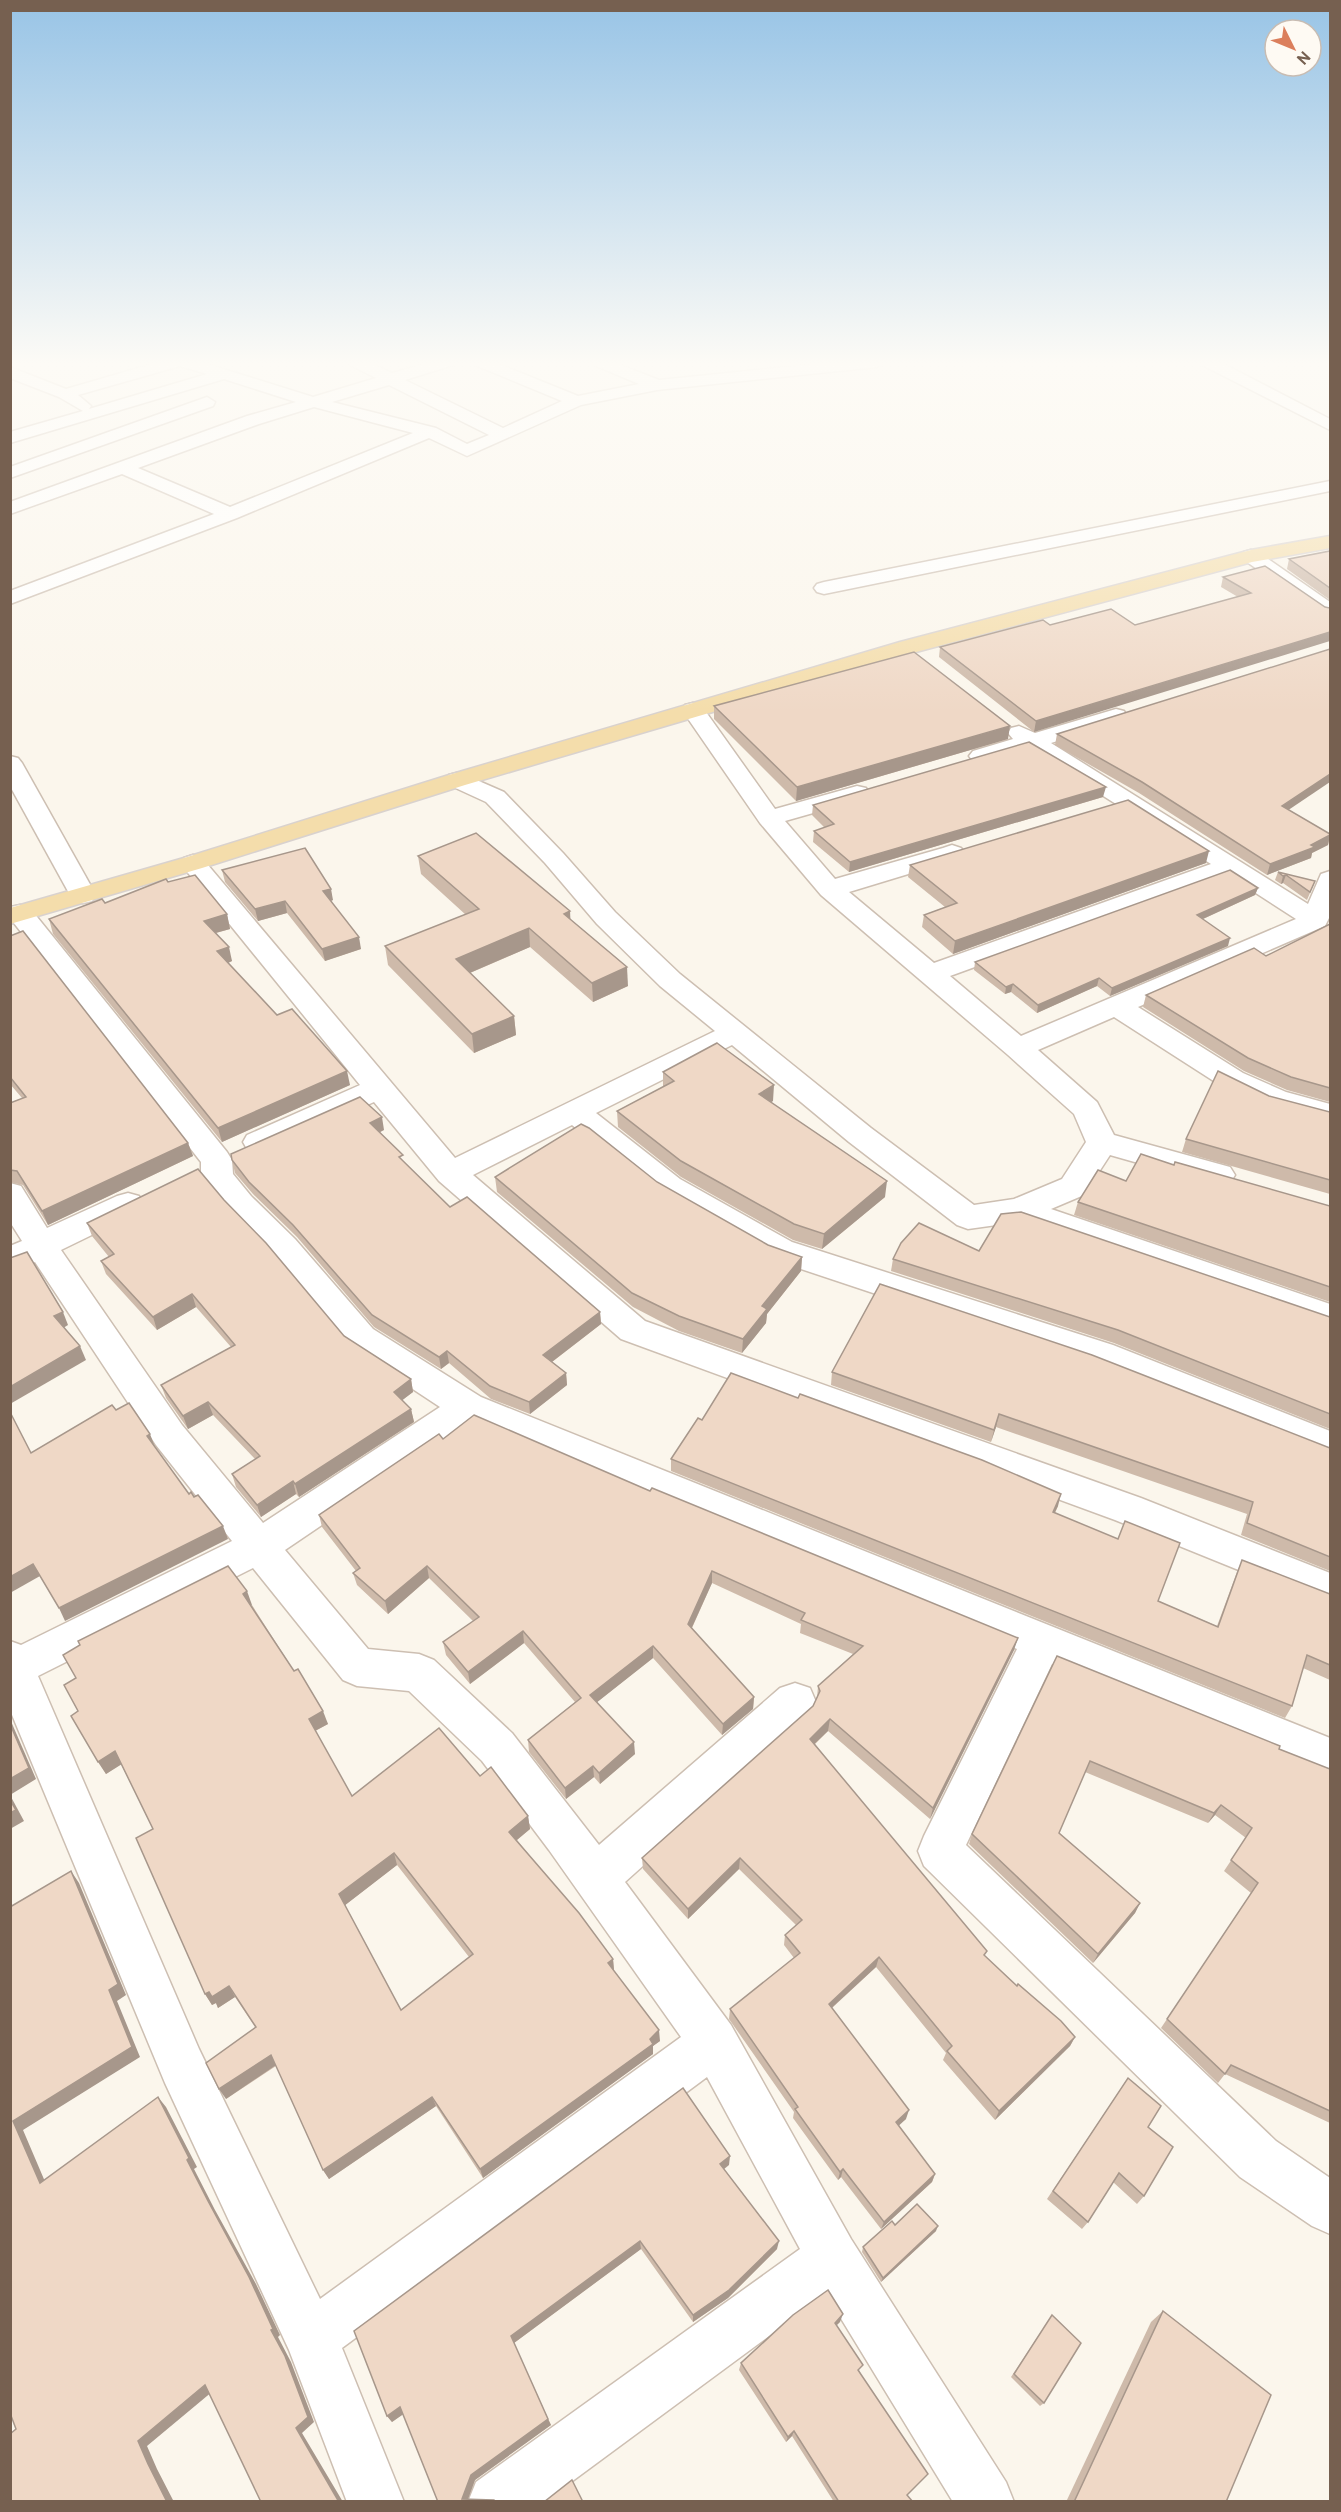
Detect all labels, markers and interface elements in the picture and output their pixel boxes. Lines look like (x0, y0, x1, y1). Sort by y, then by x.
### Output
north arrow (1263, 18, 1323, 78)
text: N (1291, 46, 1314, 68)

